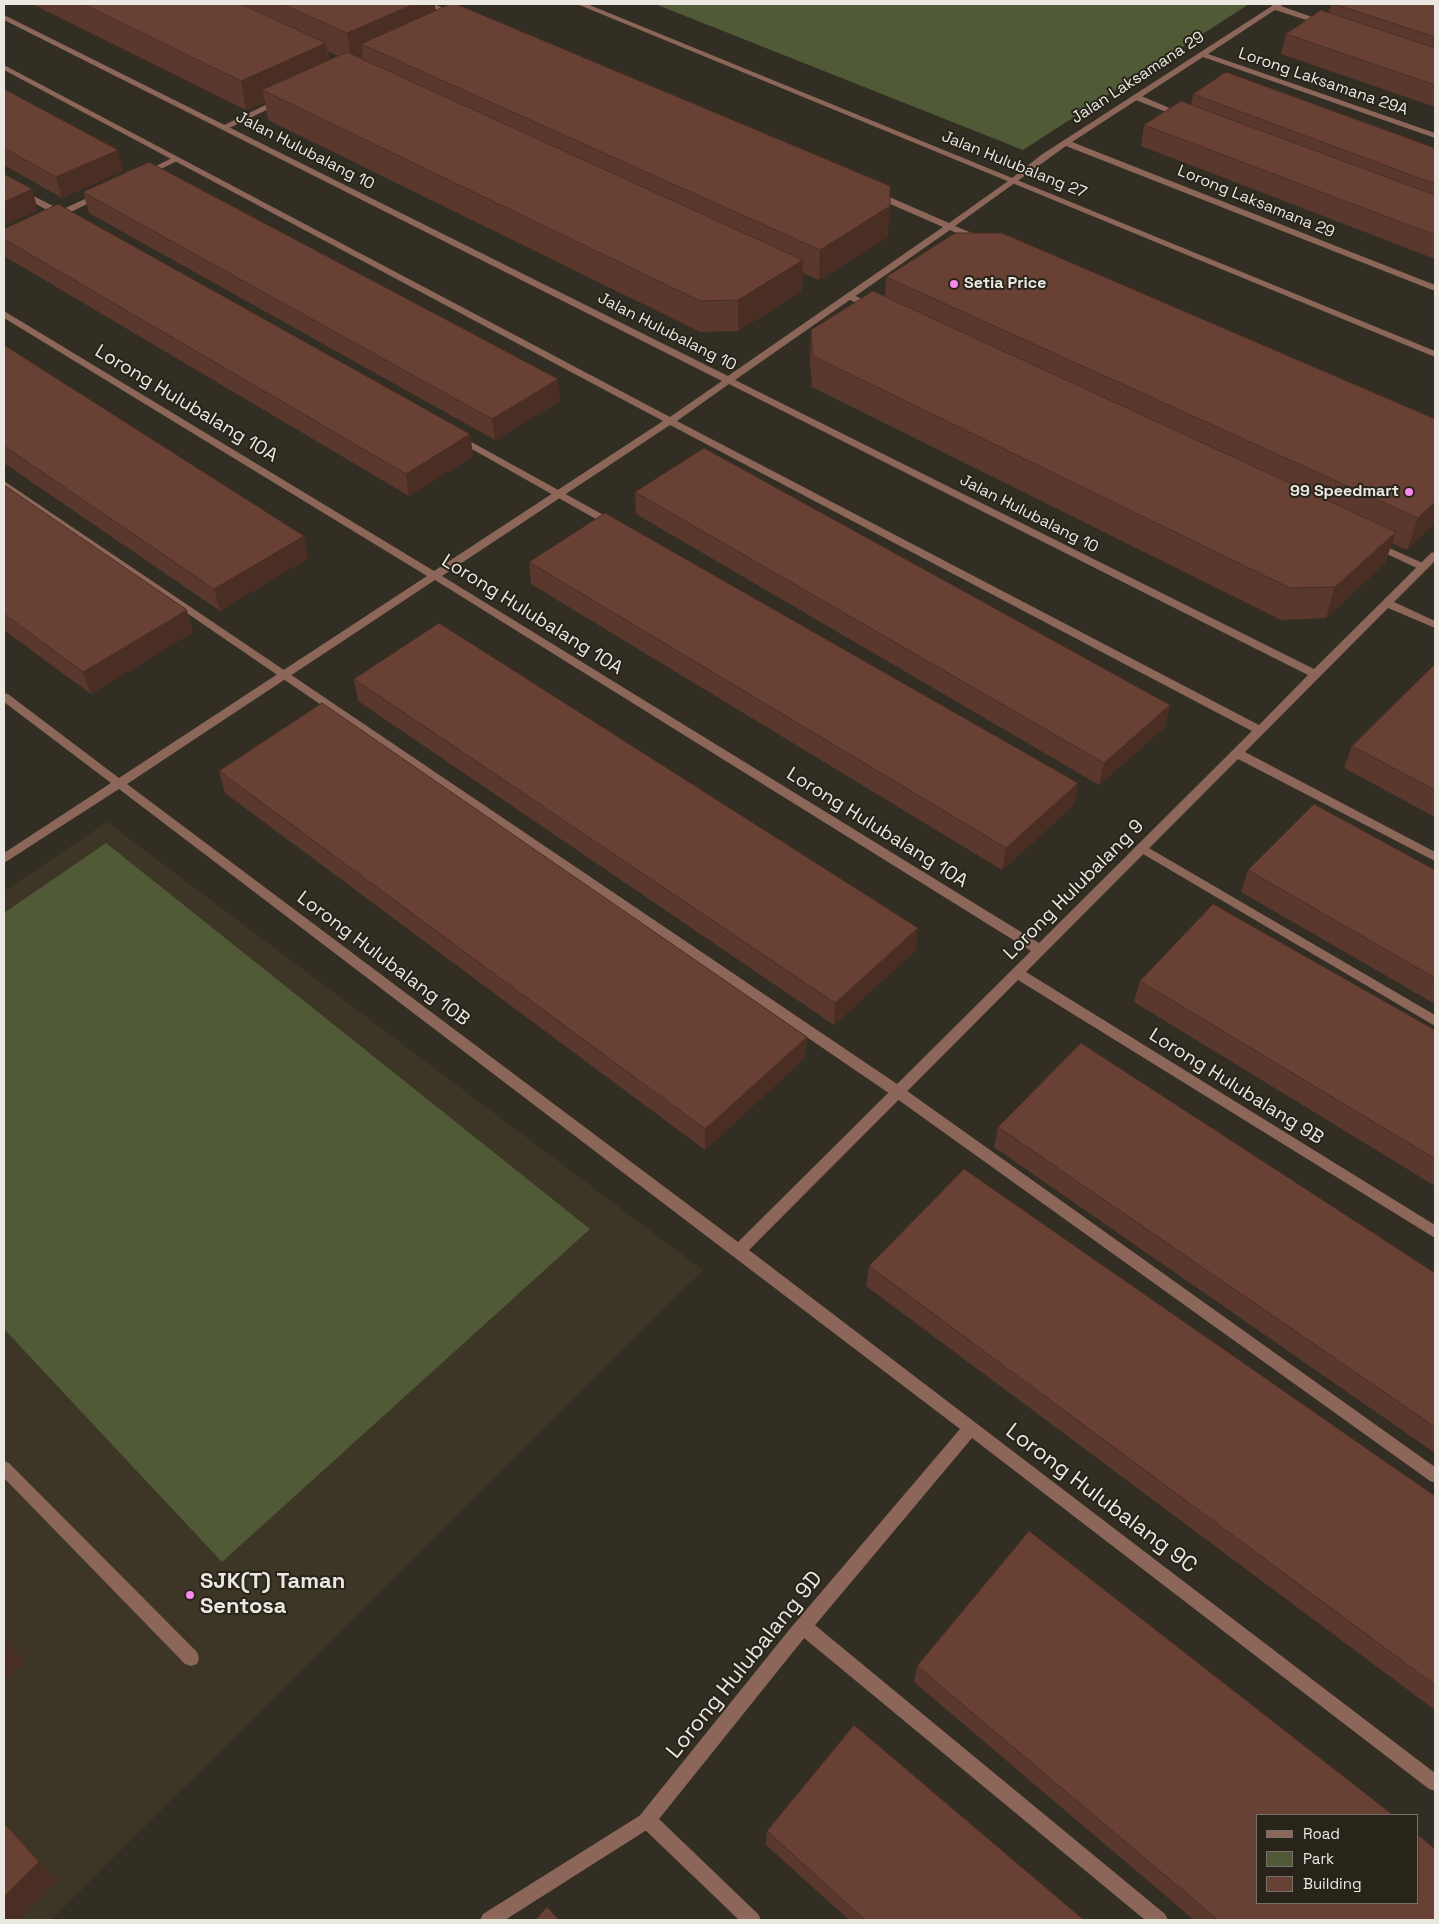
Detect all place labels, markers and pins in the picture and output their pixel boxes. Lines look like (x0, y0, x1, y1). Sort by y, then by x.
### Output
place label: Setia Price (964, 274, 1046, 294)
marker: Setia Price (948, 278, 960, 290)
place label: 99 Speedmart (1290, 482, 1399, 502)
marker: 99 Speedmart (1403, 486, 1415, 498)
place label: SJK(T) Taman Sentosa (200, 1569, 345, 1620)
marker: SJK(T) Taman Sentosa (184, 1589, 196, 1601)

